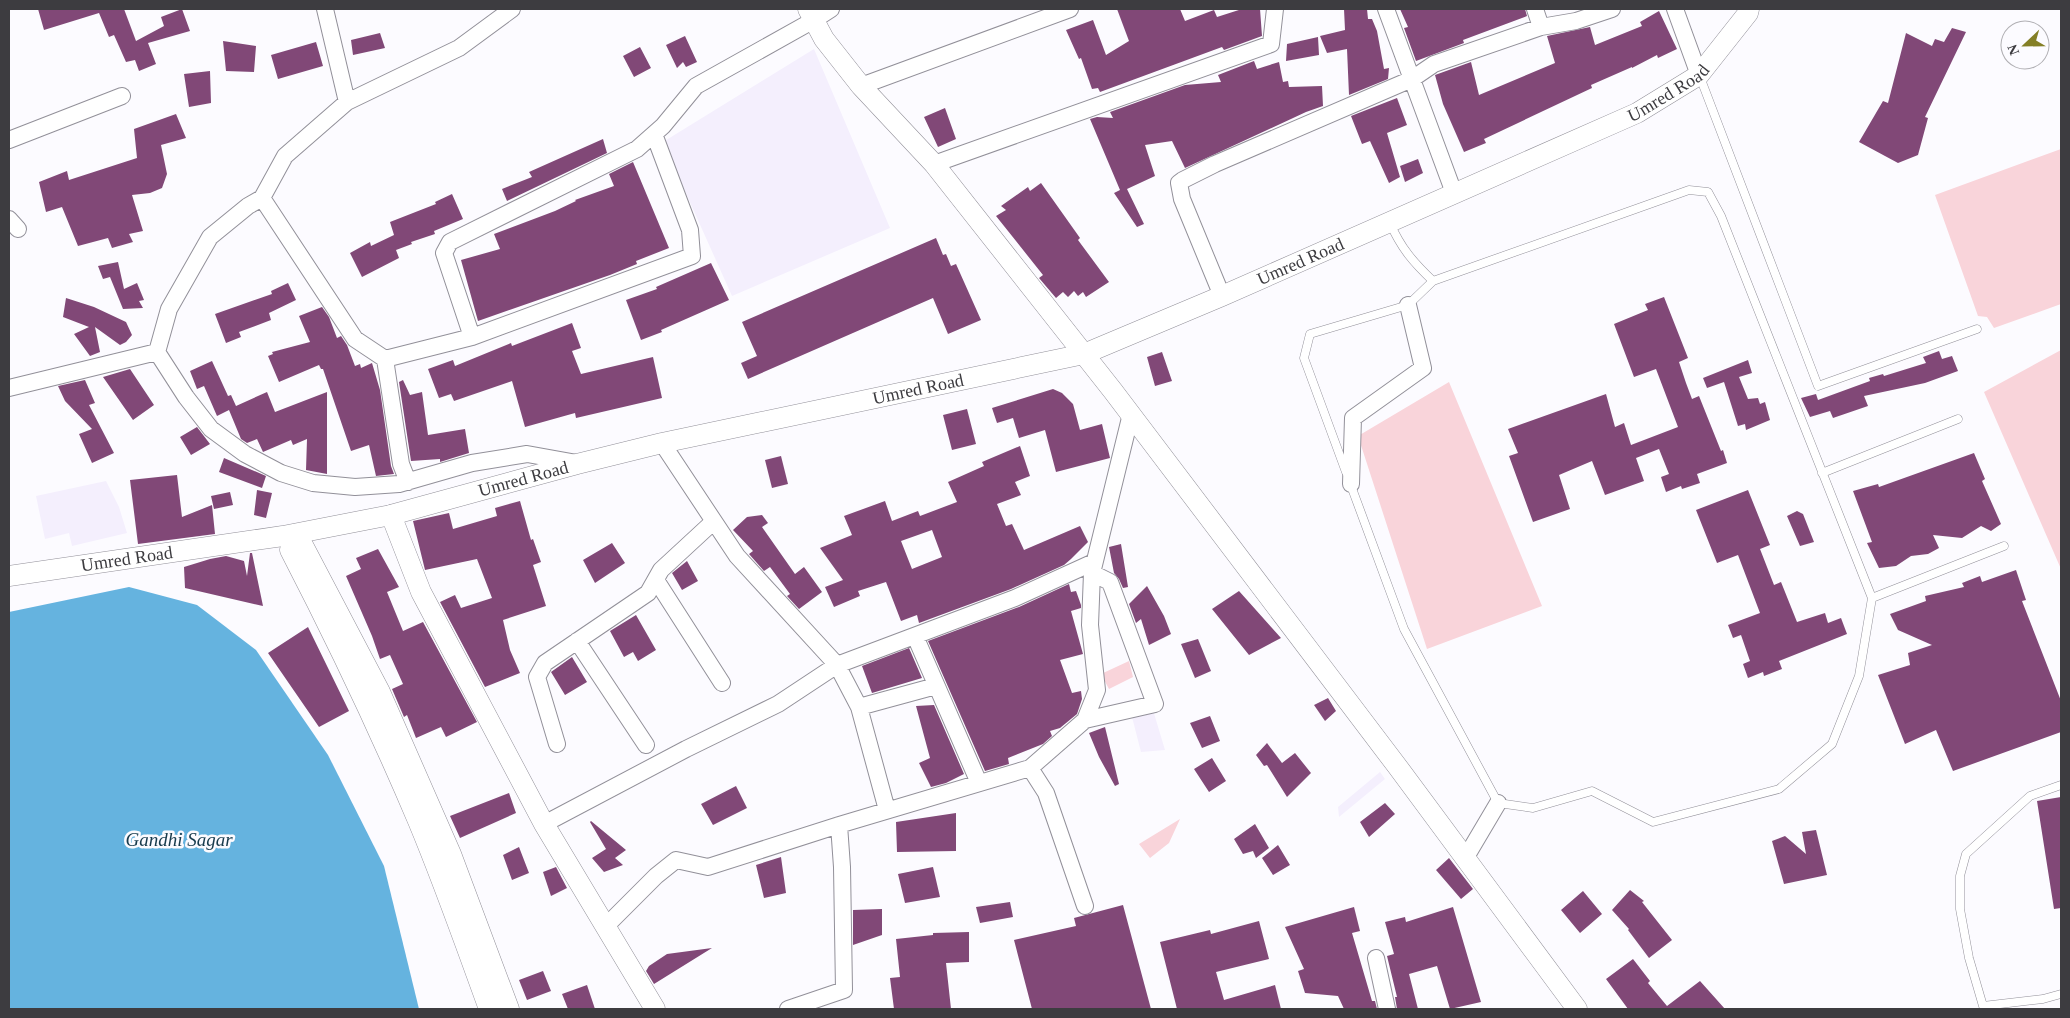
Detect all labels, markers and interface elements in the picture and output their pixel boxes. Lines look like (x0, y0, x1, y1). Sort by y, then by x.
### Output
north arrow (2000, 20, 2050, 70)
text: N (2005, 42, 2022, 57)
street label: Umred Road (1625, 60, 1713, 126)
street label: Umred Road (1254, 234, 1347, 289)
street label: Umred Road (871, 370, 965, 408)
street label: Umred Road (476, 457, 570, 501)
street label: Umred Road (80, 542, 174, 575)
water label: Gandhi Sagar (125, 829, 233, 850)

